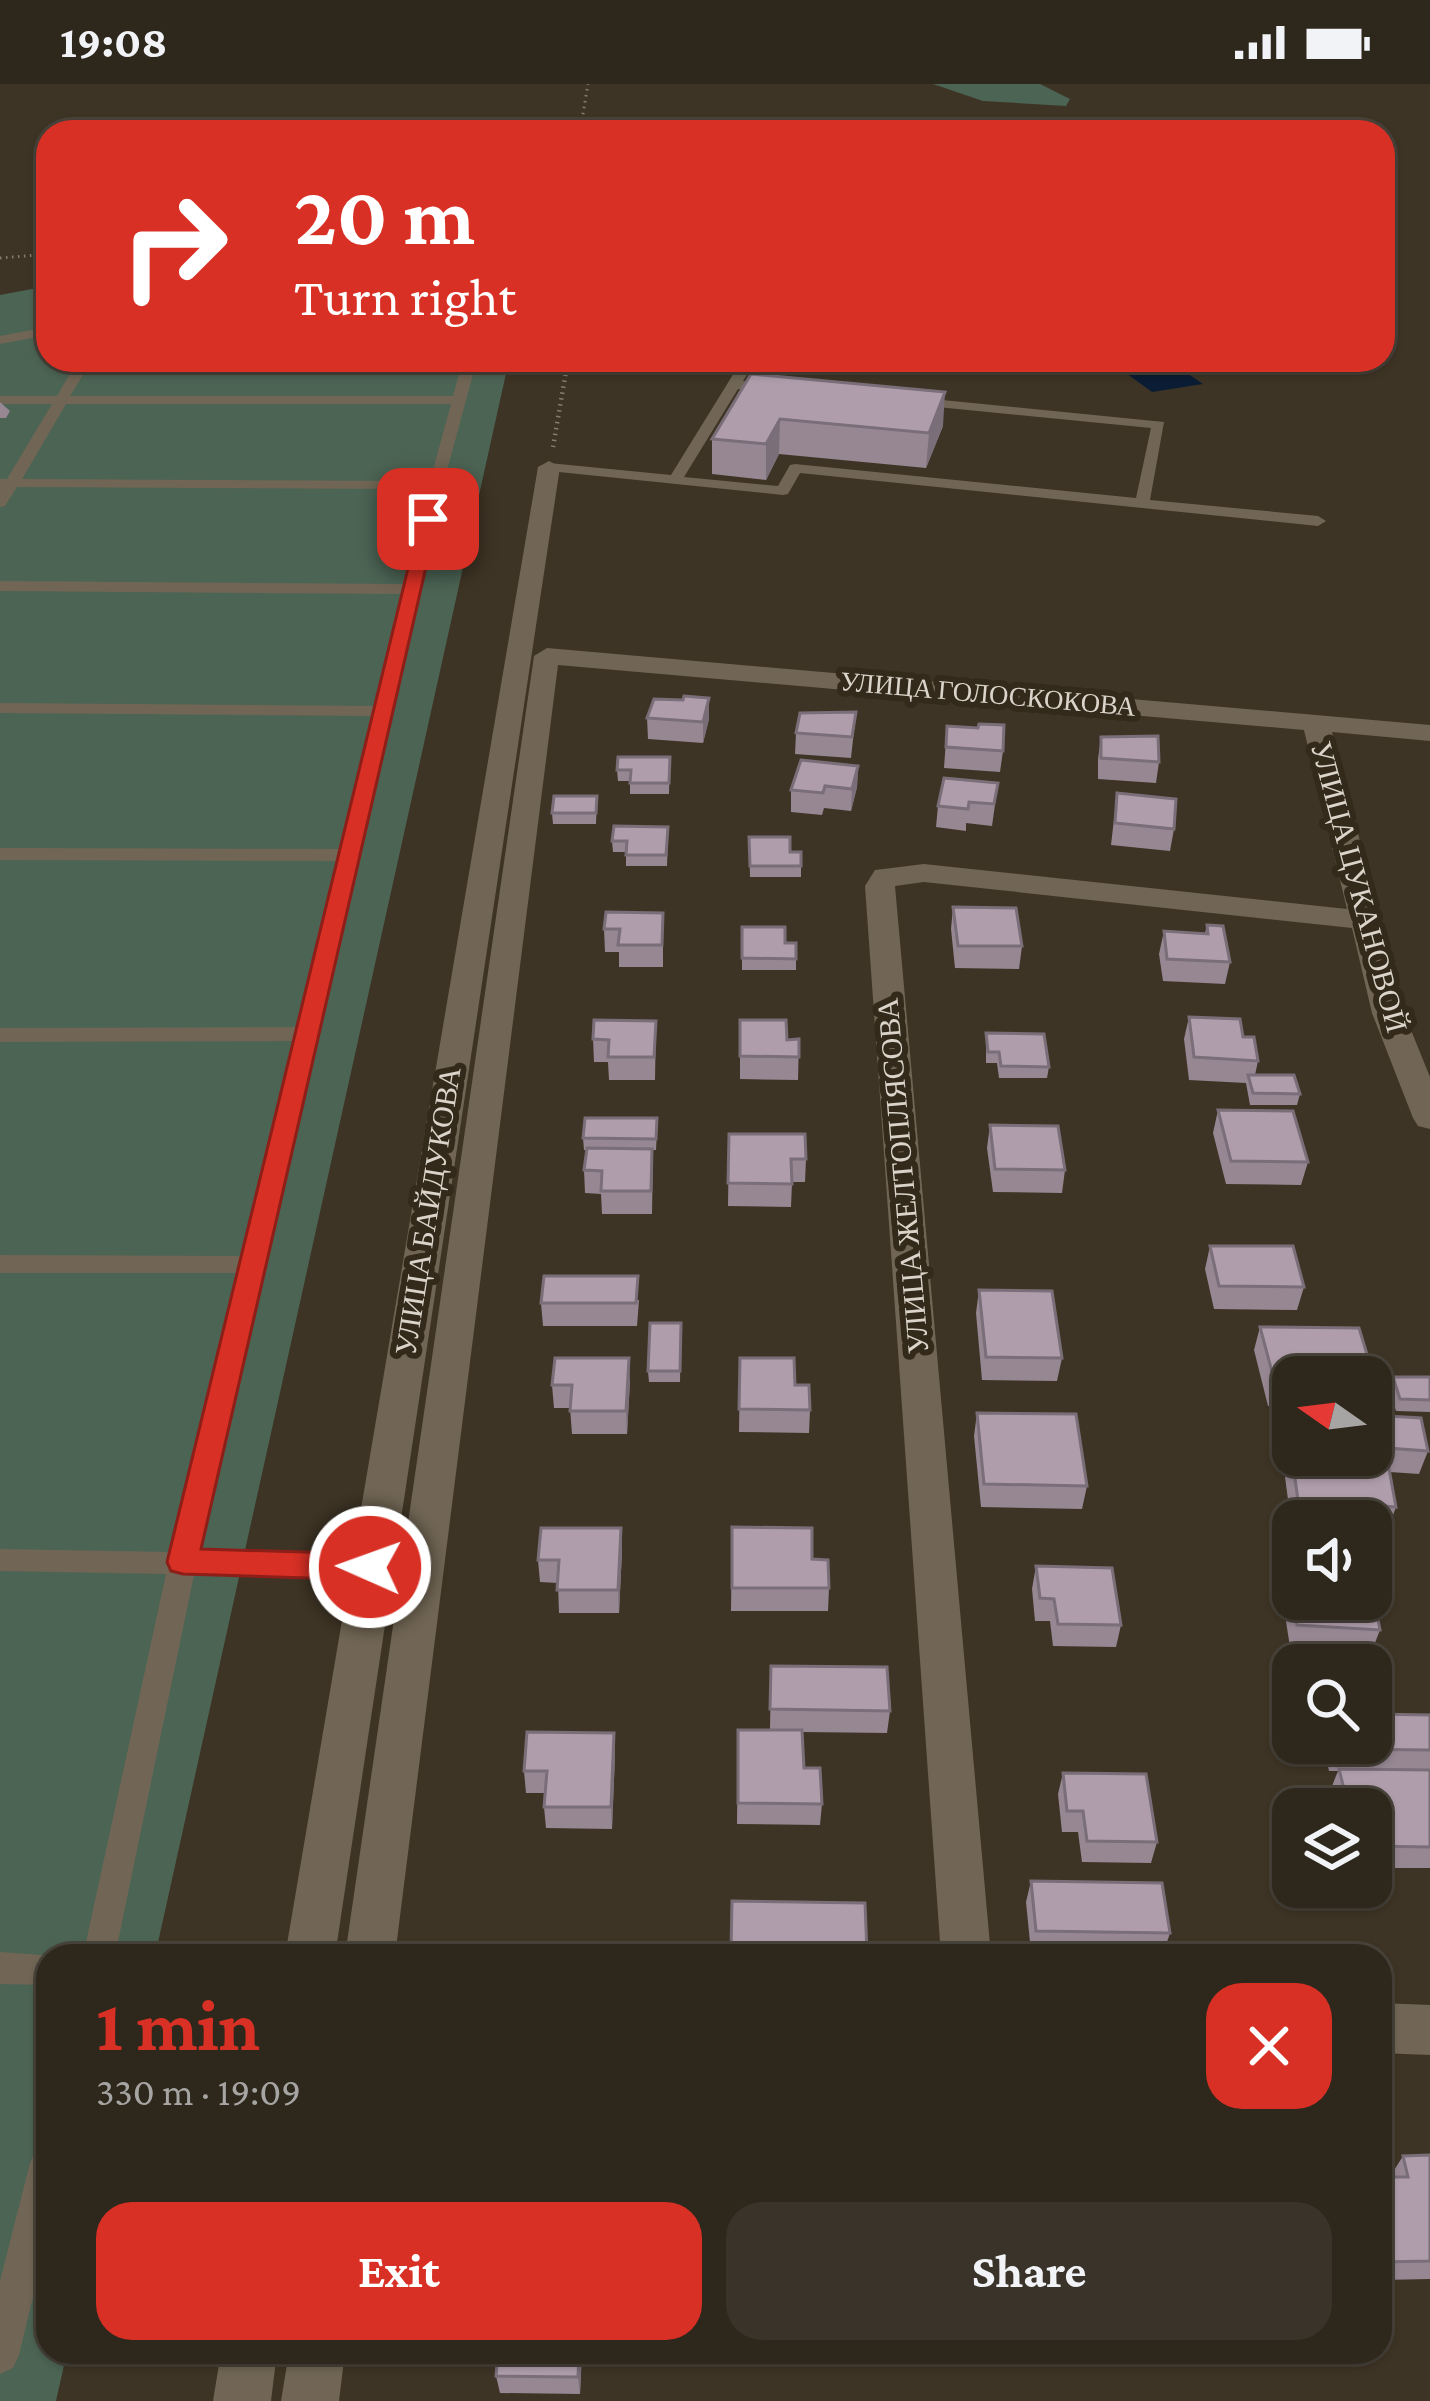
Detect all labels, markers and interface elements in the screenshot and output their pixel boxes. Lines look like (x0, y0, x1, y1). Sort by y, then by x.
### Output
text: 19:08 (60, 17, 167, 67)
icon: right (96, 168, 252, 324)
text: 20 m (294, 169, 475, 262)
text: Turn right (294, 267, 516, 327)
pin (377, 468, 479, 570)
icon: arrive (395, 486, 461, 552)
street label: УЛИЦА ГОЛОСКОКОВА (839, 666, 1138, 722)
street label: УЛИЦА ЦУКАНОВОЙ (1305, 738, 1414, 1036)
street label: УЛИЦА ЖЕЛТОПЛЯСОВА (870, 996, 934, 1355)
street label: УЛИЦА БАЙДУКОВА (388, 1064, 467, 1358)
north arrow (1272, 1356, 1392, 1476)
map controls (1272, 1356, 1392, 1908)
button: sound (1272, 1500, 1392, 1620)
position arrow (307, 1504, 433, 1630)
button: search (1272, 1644, 1392, 1764)
button: layers (1272, 1788, 1392, 1908)
button: close (1206, 1983, 1332, 2109)
text: 1 min (96, 1985, 260, 2065)
text: 330 m · 19:09 (96, 2070, 301, 2113)
button: Exit (96, 2202, 702, 2340)
button: Share (726, 2202, 1332, 2340)

